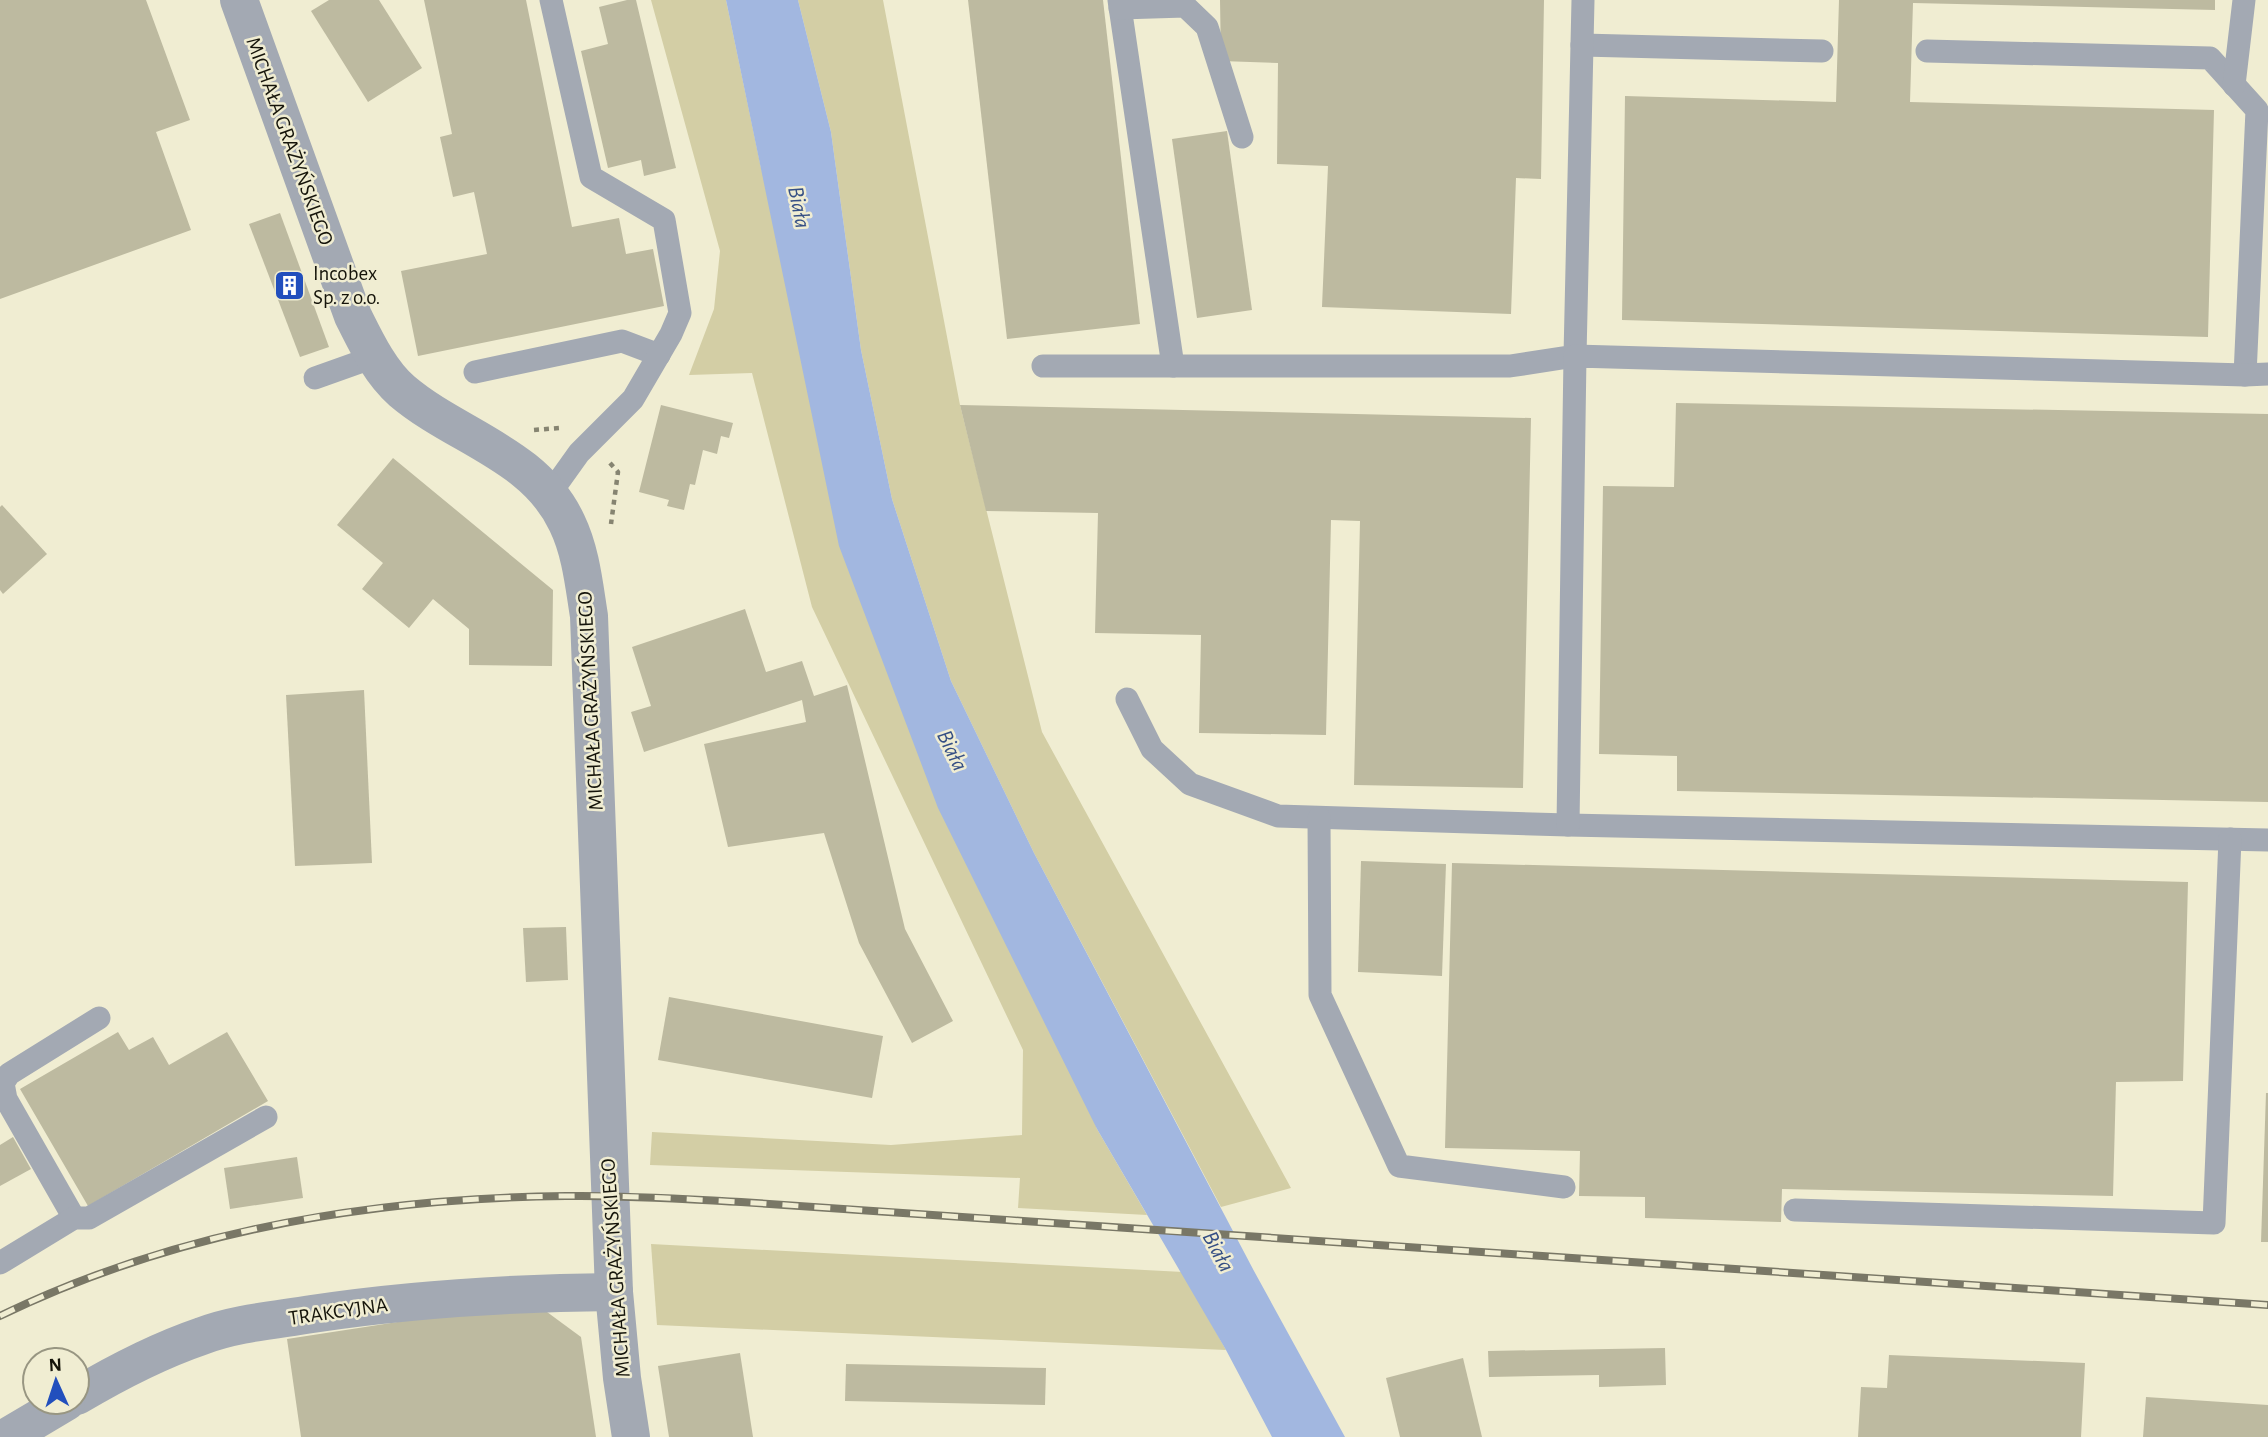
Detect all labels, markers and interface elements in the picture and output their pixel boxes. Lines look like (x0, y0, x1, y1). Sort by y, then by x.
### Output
street label: MICHAŁA GRAŻYŃSKIEGO (242, 34, 339, 248)
water label: Biała (783, 184, 814, 230)
place label: Incobex Sp. z o.o. (313, 263, 380, 308)
building icon: Incobex Sp. z o.o. (273, 268, 307, 302)
street label: MICHAŁA GRAŻYŃSKIEGO (572, 591, 607, 811)
water label: Biała (932, 726, 971, 775)
street label: MICHAŁA GRAŻYŃSKIEGO (595, 1158, 634, 1378)
water label: Biała (1198, 1228, 1238, 1276)
street label: TRAKCYJNA (287, 1294, 389, 1329)
north arrow (21, 1346, 91, 1416)
text: N (48, 1356, 62, 1375)

